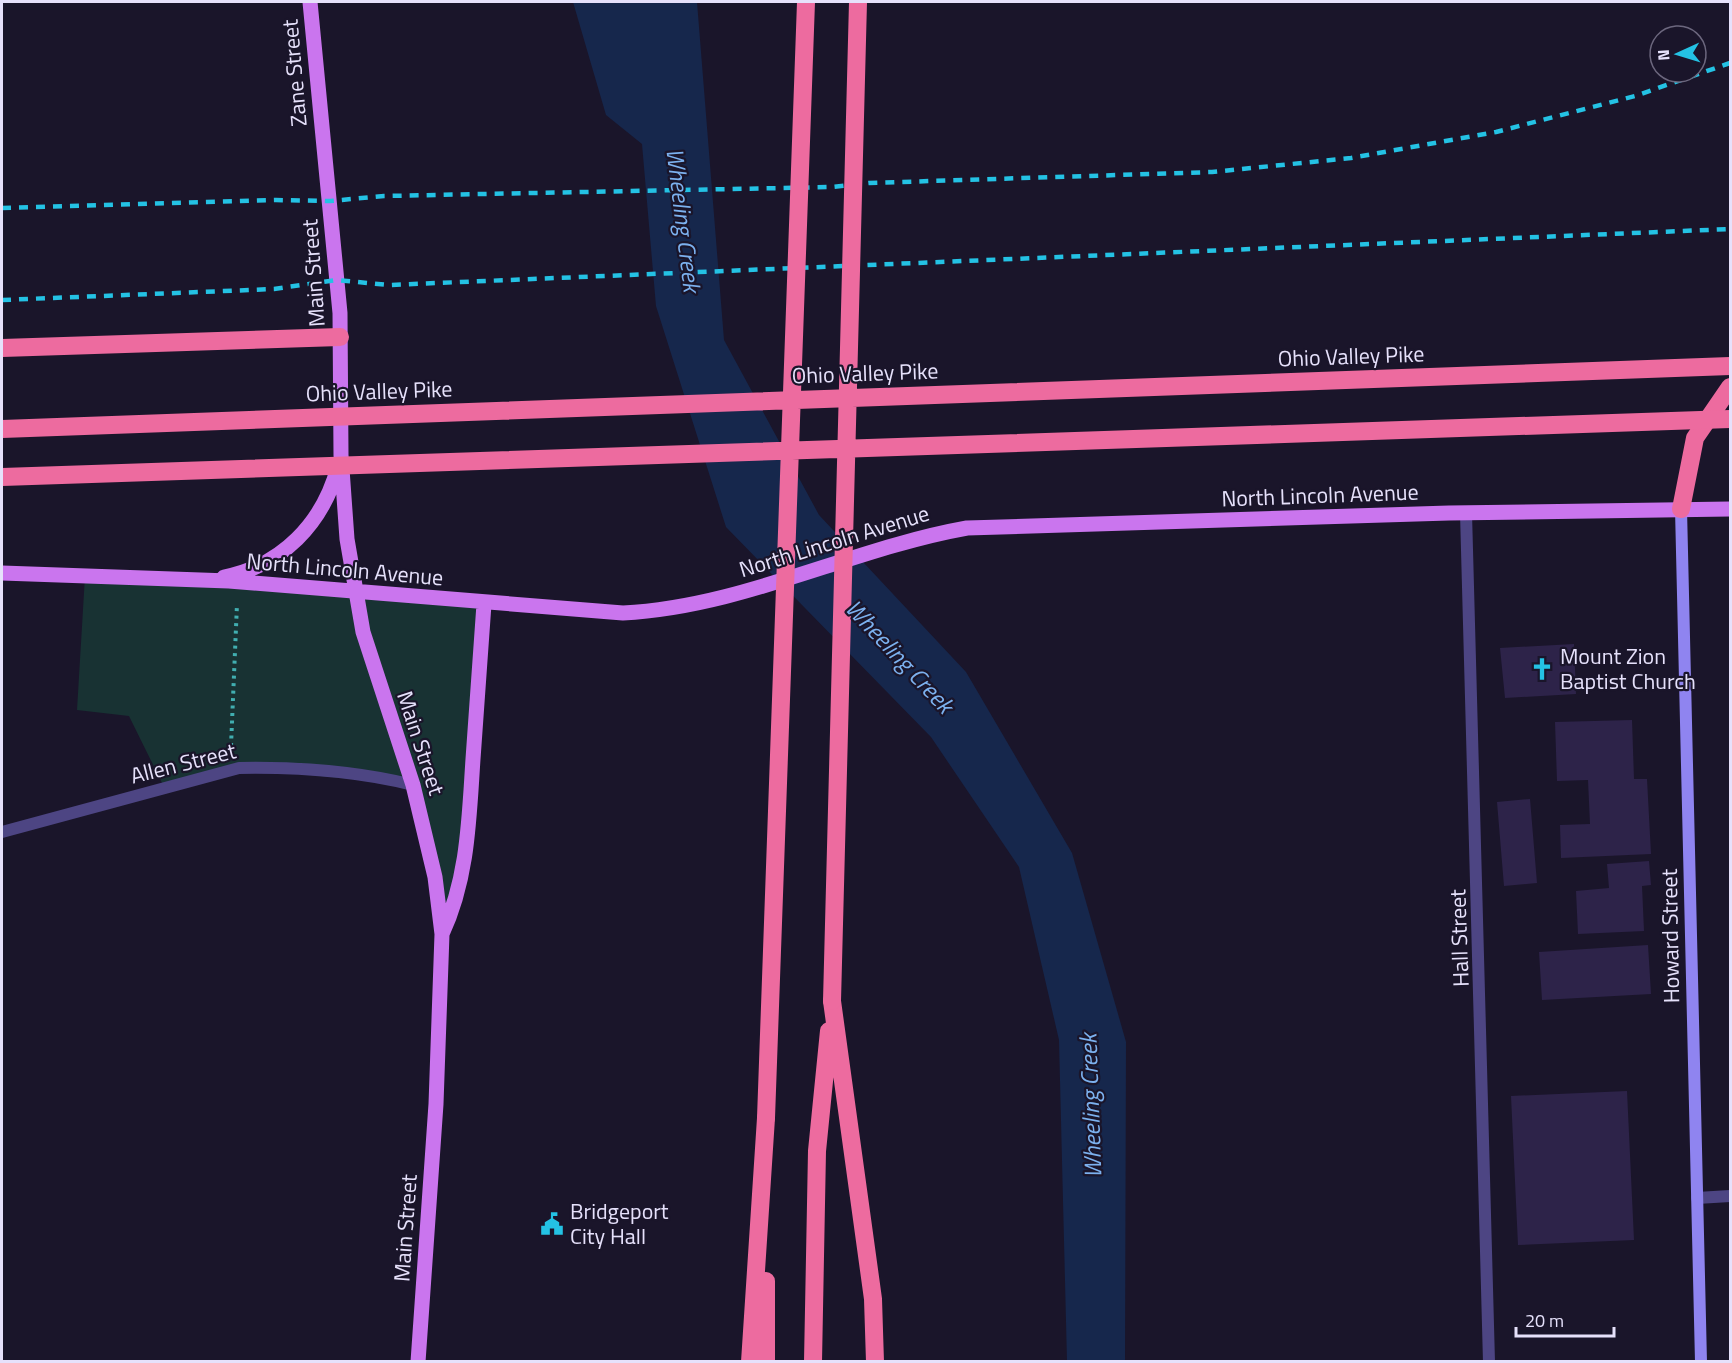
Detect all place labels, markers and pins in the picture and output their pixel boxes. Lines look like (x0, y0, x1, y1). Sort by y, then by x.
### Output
place label: Mount Zion Baptist Church (1560, 639, 1696, 698)
church icon: Mount Zion Baptist Church (1529, 656, 1555, 682)
place label: Bridgeport City Hall (570, 1194, 669, 1253)
public building icon: Bridgeport City Hall (539, 1211, 565, 1237)

